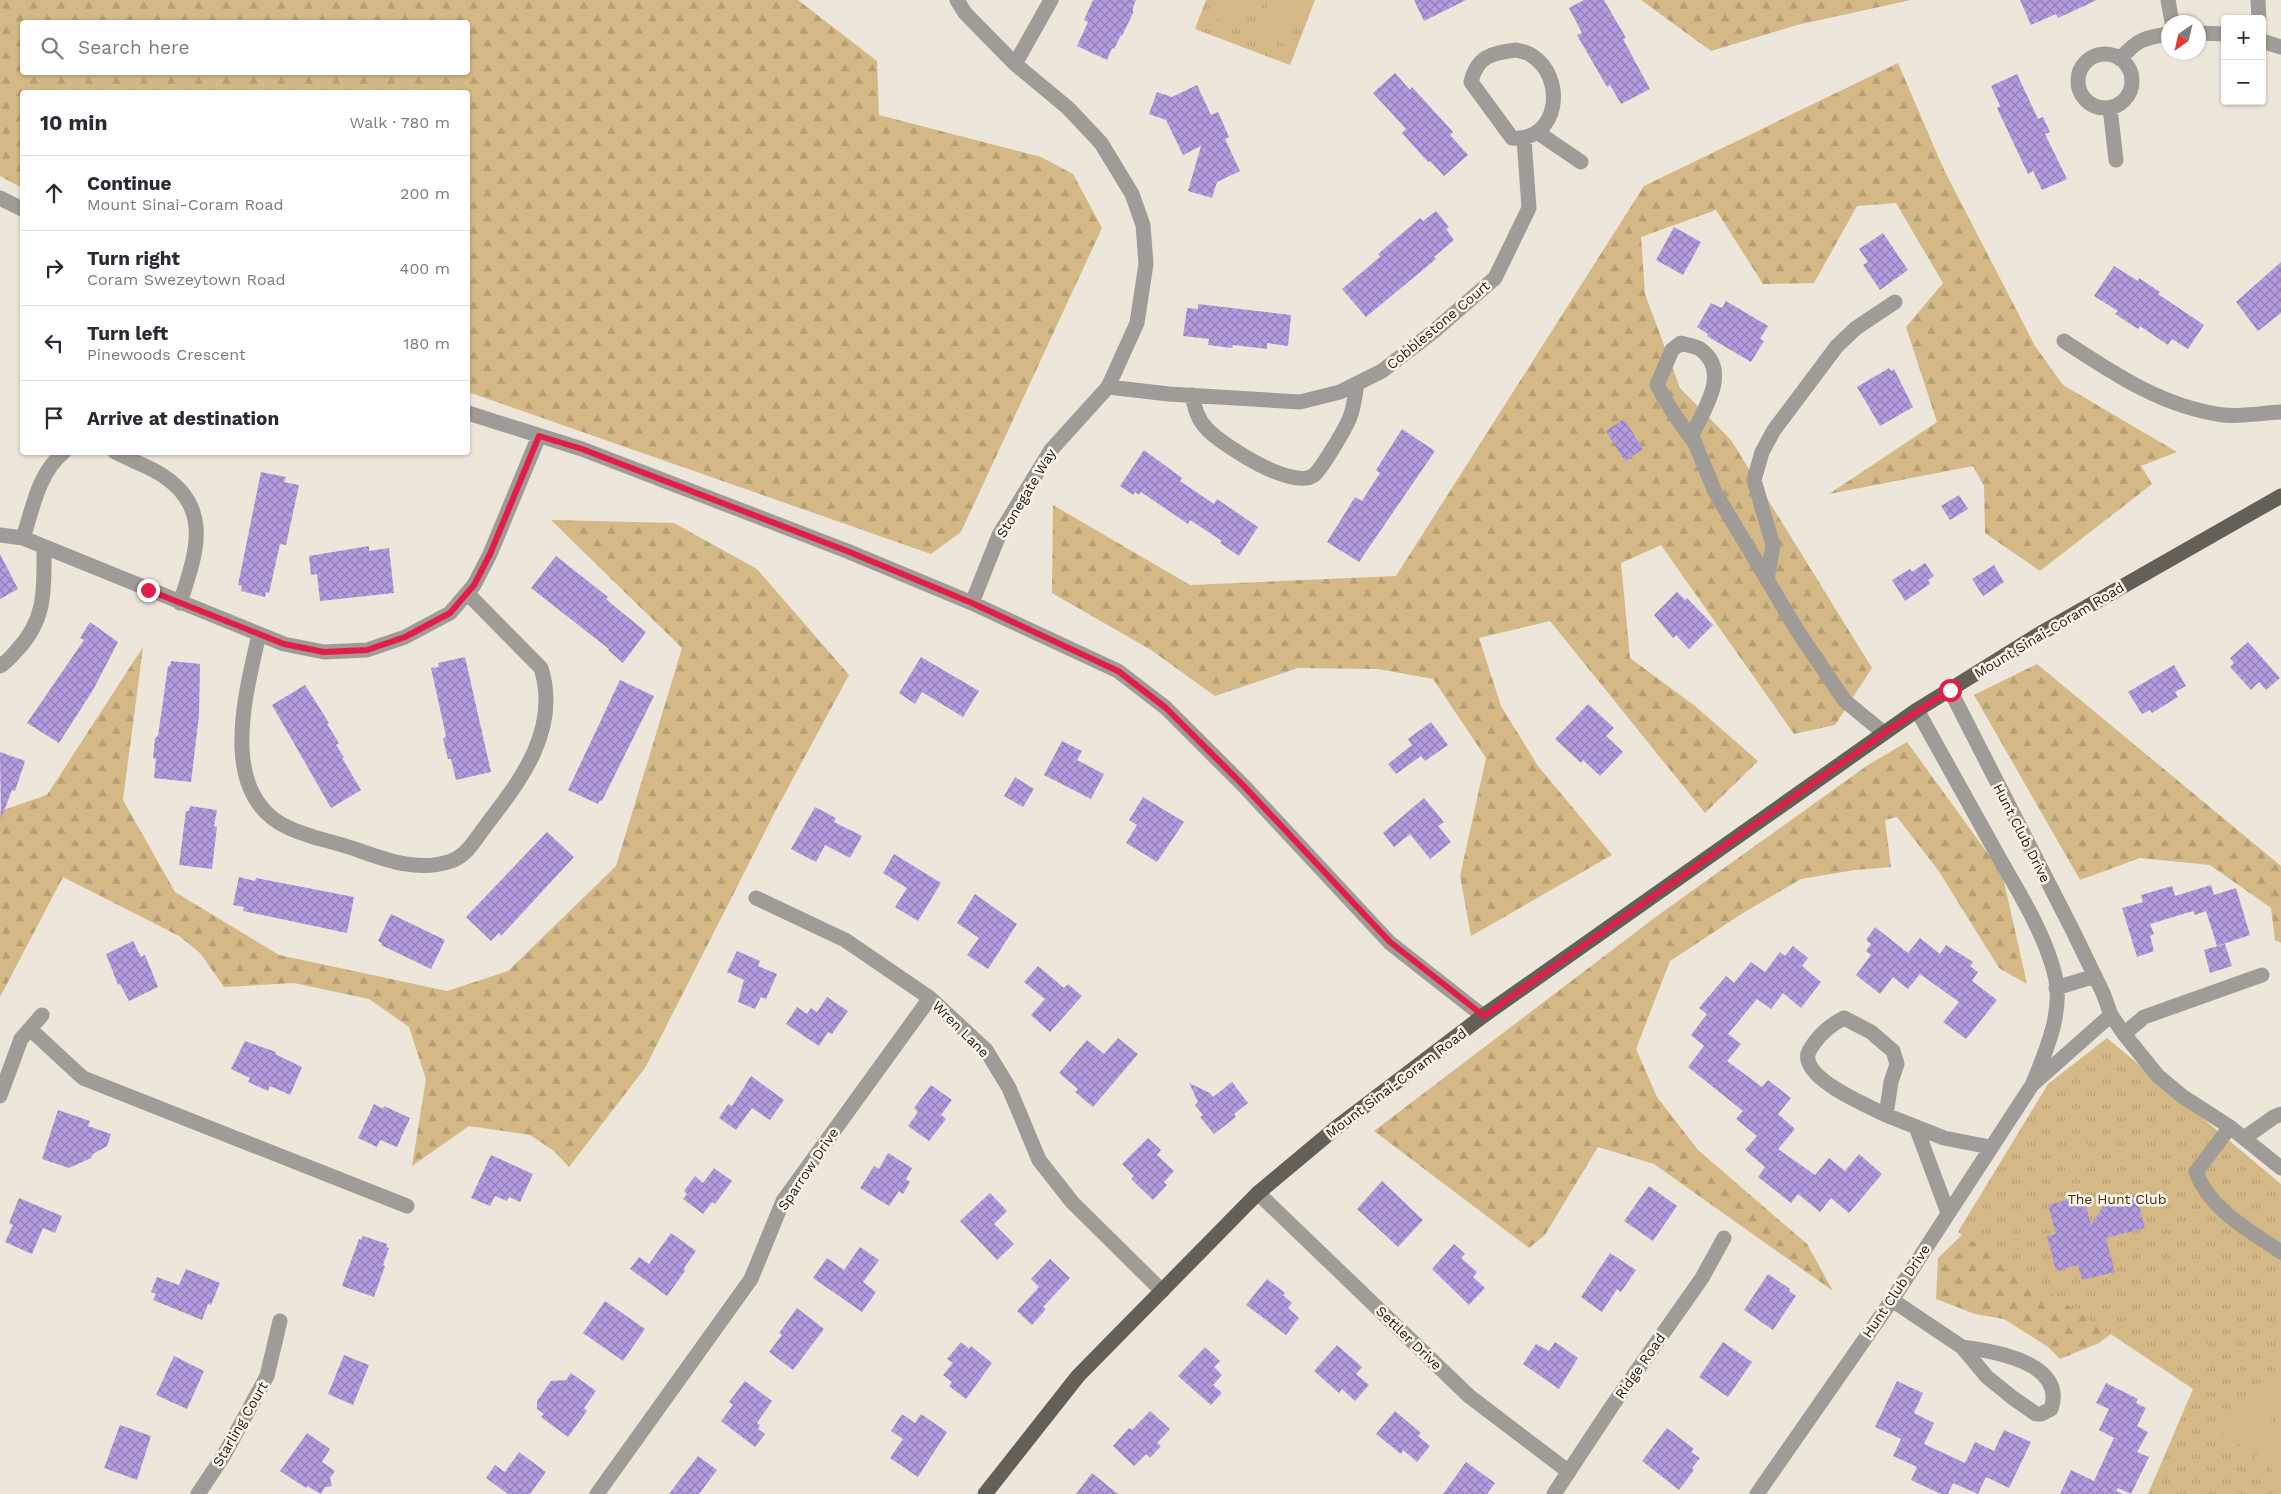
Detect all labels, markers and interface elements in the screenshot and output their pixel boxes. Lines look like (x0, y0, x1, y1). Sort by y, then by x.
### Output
north arrow (2161, 15, 2206, 60)
map controls (2221, 15, 2266, 105)
button: + (2221, 15, 2266, 60)
search box (20, 20, 470, 75)
icon: search (38, 34, 66, 62)
text: Search here (78, 36, 189, 59)
button: − (2221, 60, 2266, 105)
text: 10 min (40, 110, 107, 135)
text: Walk · 780 m (350, 113, 450, 132)
text: Continue (87, 172, 171, 195)
icon: ahead (40, 179, 68, 207)
text: 200 m (400, 184, 450, 203)
text: Mount Sinai-Coram Road (87, 195, 283, 214)
text: Turn right (87, 247, 180, 270)
icon: right (40, 254, 68, 282)
text: 400 m (400, 259, 450, 278)
text: Coram Swezeytown Road (87, 270, 286, 289)
street label: Cobblestone Court (1383, 277, 1493, 373)
text: Turn left (87, 322, 168, 345)
icon: left (40, 329, 68, 357)
text: 180 m (403, 334, 450, 353)
text: Pinewoods Crescent (87, 345, 246, 364)
icon: arrive (40, 404, 68, 432)
text: Arrive at destination (87, 407, 279, 430)
street label: Stonegate Way (993, 445, 1059, 540)
route end (137, 579, 160, 602)
street label: Mount Sinai-Coram Road (1971, 579, 2127, 681)
route start (1939, 679, 1962, 702)
street label: Hunt Club Drive (1990, 781, 2054, 885)
street label: Wren Lane (929, 997, 993, 1061)
street label: Mount Sinai-Coram Road (1323, 1025, 1469, 1141)
street label: Sparrow Drive (775, 1125, 841, 1213)
park label: The Hunt Club (2067, 1191, 2167, 1207)
street label: Hunt Club Drive (1859, 1241, 1933, 1341)
street label: Settler Drive (1373, 1303, 1445, 1373)
street label: Ridge Road (1612, 1330, 1668, 1402)
street label: Starling Court (209, 1379, 271, 1469)

